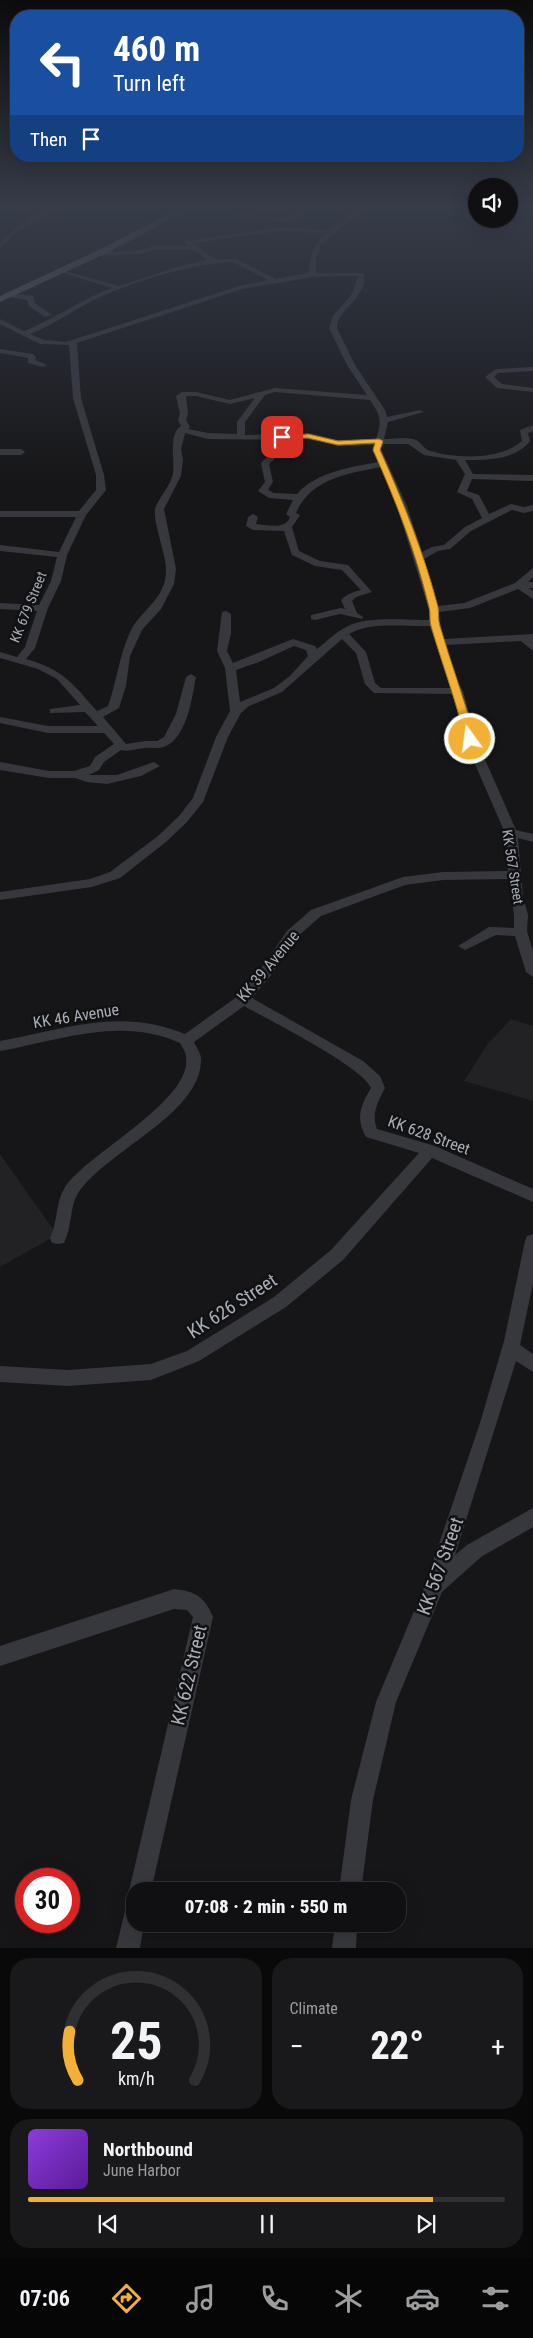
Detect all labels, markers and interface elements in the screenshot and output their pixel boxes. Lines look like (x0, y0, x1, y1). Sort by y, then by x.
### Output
text: 460 m (113, 29, 200, 70)
icon: left (30, 30, 95, 95)
text: Turn left (113, 71, 185, 96)
icon: arrive (77, 125, 105, 153)
text: Then (30, 128, 67, 151)
map controls (468, 178, 518, 228)
button: sound (468, 178, 518, 228)
pin (261, 416, 303, 458)
icon: arrive (268, 423, 296, 451)
street label: KK 679 Street (6, 569, 50, 645)
position arrow (443, 712, 495, 764)
street label: KK 567 Street (499, 829, 527, 905)
street label: KK 39 Avenue (233, 927, 303, 1005)
street label: KK 46 Avenue (32, 1000, 120, 1032)
street label: KK 628 Street (385, 1111, 473, 1159)
street label: KK 626 Street (183, 1269, 281, 1343)
street label: KK 567 Street (412, 1514, 468, 1618)
street label: KK 622 Street (166, 1623, 212, 1727)
speed limit sign: 30 (15, 1868, 80, 1933)
text: 07:08 · 2 min · 550 m (185, 1895, 347, 1918)
text: Climate (290, 1999, 338, 2018)
text: 25 (109, 2011, 162, 2072)
text: 22° (371, 2024, 424, 2068)
text: − (290, 2030, 304, 2063)
text: + (491, 2030, 505, 2063)
text: km/h (117, 2068, 154, 2089)
text: Northbound (103, 2138, 193, 2161)
text: June Harbor (103, 2161, 181, 2180)
icon: previous (94, 2210, 122, 2238)
icon: pause (253, 2210, 281, 2238)
icon: next (412, 2210, 440, 2238)
icon: directions (109, 2281, 144, 2316)
icon: music (183, 2281, 218, 2316)
icon: phone (257, 2281, 292, 2316)
icon: climate (331, 2281, 366, 2316)
icon: car (405, 2281, 440, 2316)
icon: filters (478, 2281, 513, 2316)
text: 07:06 (19, 2286, 70, 2311)

